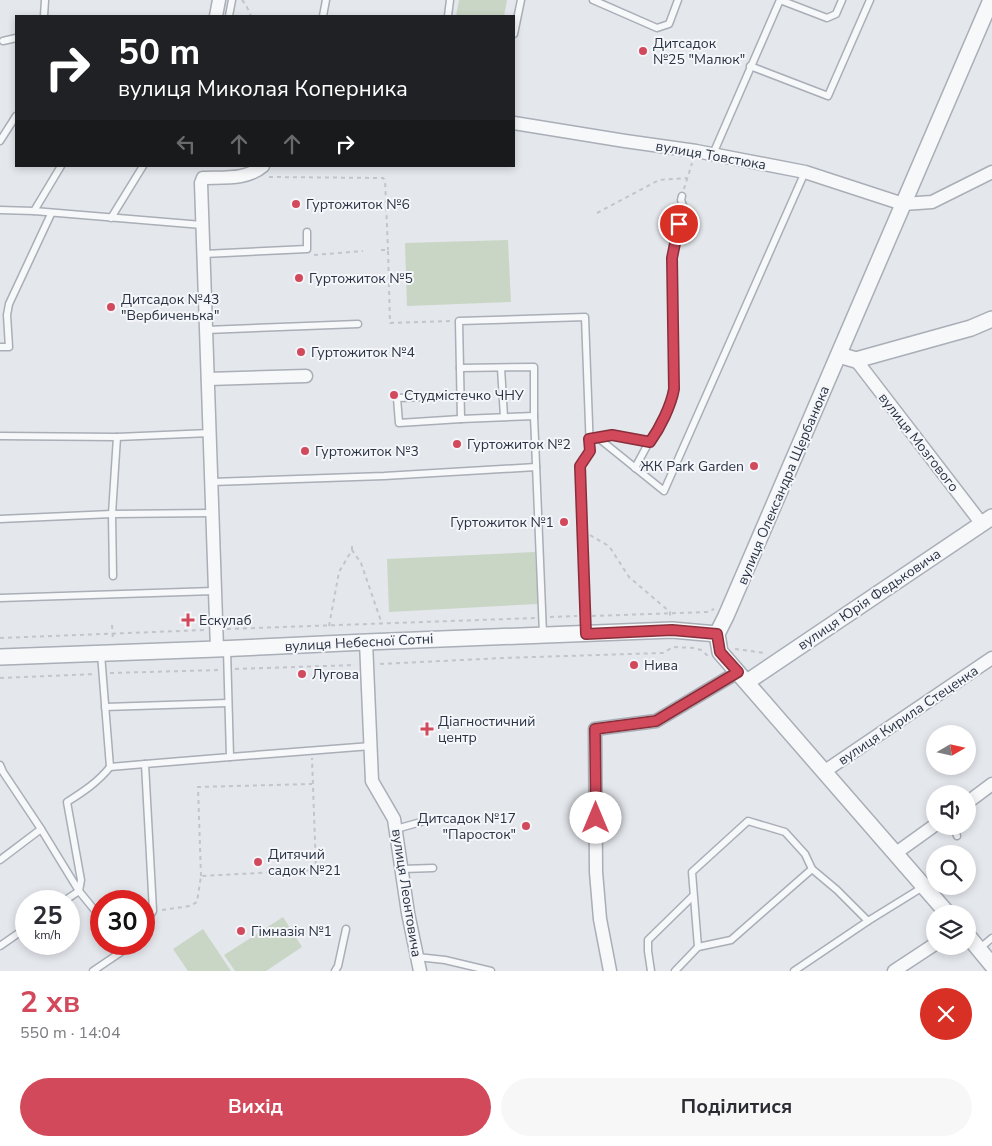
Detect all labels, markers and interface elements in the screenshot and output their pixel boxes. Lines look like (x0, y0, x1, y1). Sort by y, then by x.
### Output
text: 50 m (118, 29, 200, 76)
place label: Дитсадок №25 "Малюк" (653, 34, 745, 69)
icon: right (35, 35, 100, 100)
marker: Дитсадок №25 "Малюк" (637, 45, 649, 57)
text: вулиця Миколая Коперника (118, 74, 408, 104)
icon: left (172, 130, 200, 158)
icon: ahead (225, 130, 253, 158)
icon: ahead (278, 130, 306, 158)
icon: right (331, 130, 359, 158)
street label: вулиця Товстюка (654, 136, 768, 175)
place label: Гуртожиток №6 (306, 195, 410, 214)
marker: Гуртожиток №6 (290, 198, 302, 210)
pin (658, 203, 700, 245)
icon: arrive (665, 210, 693, 238)
place label: Гуртожиток №5 (309, 269, 413, 288)
marker: Гуртожиток №5 (293, 272, 305, 284)
place label: Дитсадок №43 "Вербиченька" (121, 290, 220, 325)
marker: Дитсадок №43 "Вербиченька" (105, 301, 117, 313)
place label: Гуртожиток №4 (311, 343, 415, 362)
marker: Гуртожиток №4 (295, 346, 307, 358)
street label: вулиця Олександра Щербанюка (733, 383, 834, 588)
place label: Студмістечко ЧНУ (404, 386, 525, 405)
marker: Студмістечко ЧНУ (388, 389, 400, 401)
street label: вулиця Мозгового (874, 389, 963, 496)
place label: Гуртожиток №2 (467, 435, 571, 454)
marker: Гуртожиток №2 (451, 438, 463, 450)
place label: Гуртожиток №3 (315, 442, 419, 461)
marker: Гуртожиток №3 (299, 445, 311, 457)
place label: ЖК Park Garden (640, 457, 744, 476)
marker: ЖК Park Garden (748, 460, 760, 472)
place label: Гуртожиток №1 (450, 513, 554, 532)
marker: Гуртожиток №1 (558, 516, 570, 528)
street label: вулиця Юрія Федьковича (794, 544, 945, 655)
place label: Ескулаб (199, 611, 252, 630)
marker: Ескулаб (181, 613, 195, 627)
street label: вулиця Небесної Сотні (284, 629, 434, 656)
place label: Нива (644, 656, 678, 675)
marker: Нива (628, 659, 640, 671)
street label: вулиця Кирила Стеценка (834, 661, 982, 770)
place label: Лугова (312, 665, 359, 684)
marker: Лугова (296, 668, 308, 680)
place label: Діагностичний центр (438, 712, 535, 747)
marker: Діагностичний центр (420, 722, 434, 736)
north arrow (926, 725, 976, 775)
map controls (926, 725, 976, 955)
button: sound (926, 785, 976, 835)
position arrow (569, 791, 621, 843)
place label: Дитсадок №17 "Паросток" (417, 809, 516, 844)
marker: Дитсадок №17 "Паросток" (520, 820, 532, 832)
street label: вулиця Леонтовича (387, 828, 426, 959)
place label: Дитячий садок №21 (268, 845, 341, 880)
button: search (926, 845, 976, 895)
marker: Дитячий садок №21 (252, 856, 264, 868)
speed limit sign: 30 (90, 890, 155, 955)
text: 25 (32, 899, 63, 933)
button: layers (926, 905, 976, 955)
place label: Гімназія №1 (251, 922, 332, 941)
marker: Гімназія №1 (235, 925, 247, 937)
text: km/h (34, 927, 61, 943)
text: 2 хв (20, 982, 80, 1023)
button: close (920, 988, 972, 1040)
text: 550 m · 14:04 (20, 1022, 121, 1044)
button: Вихід (20, 1078, 491, 1136)
button: Поділитися (501, 1078, 972, 1136)

